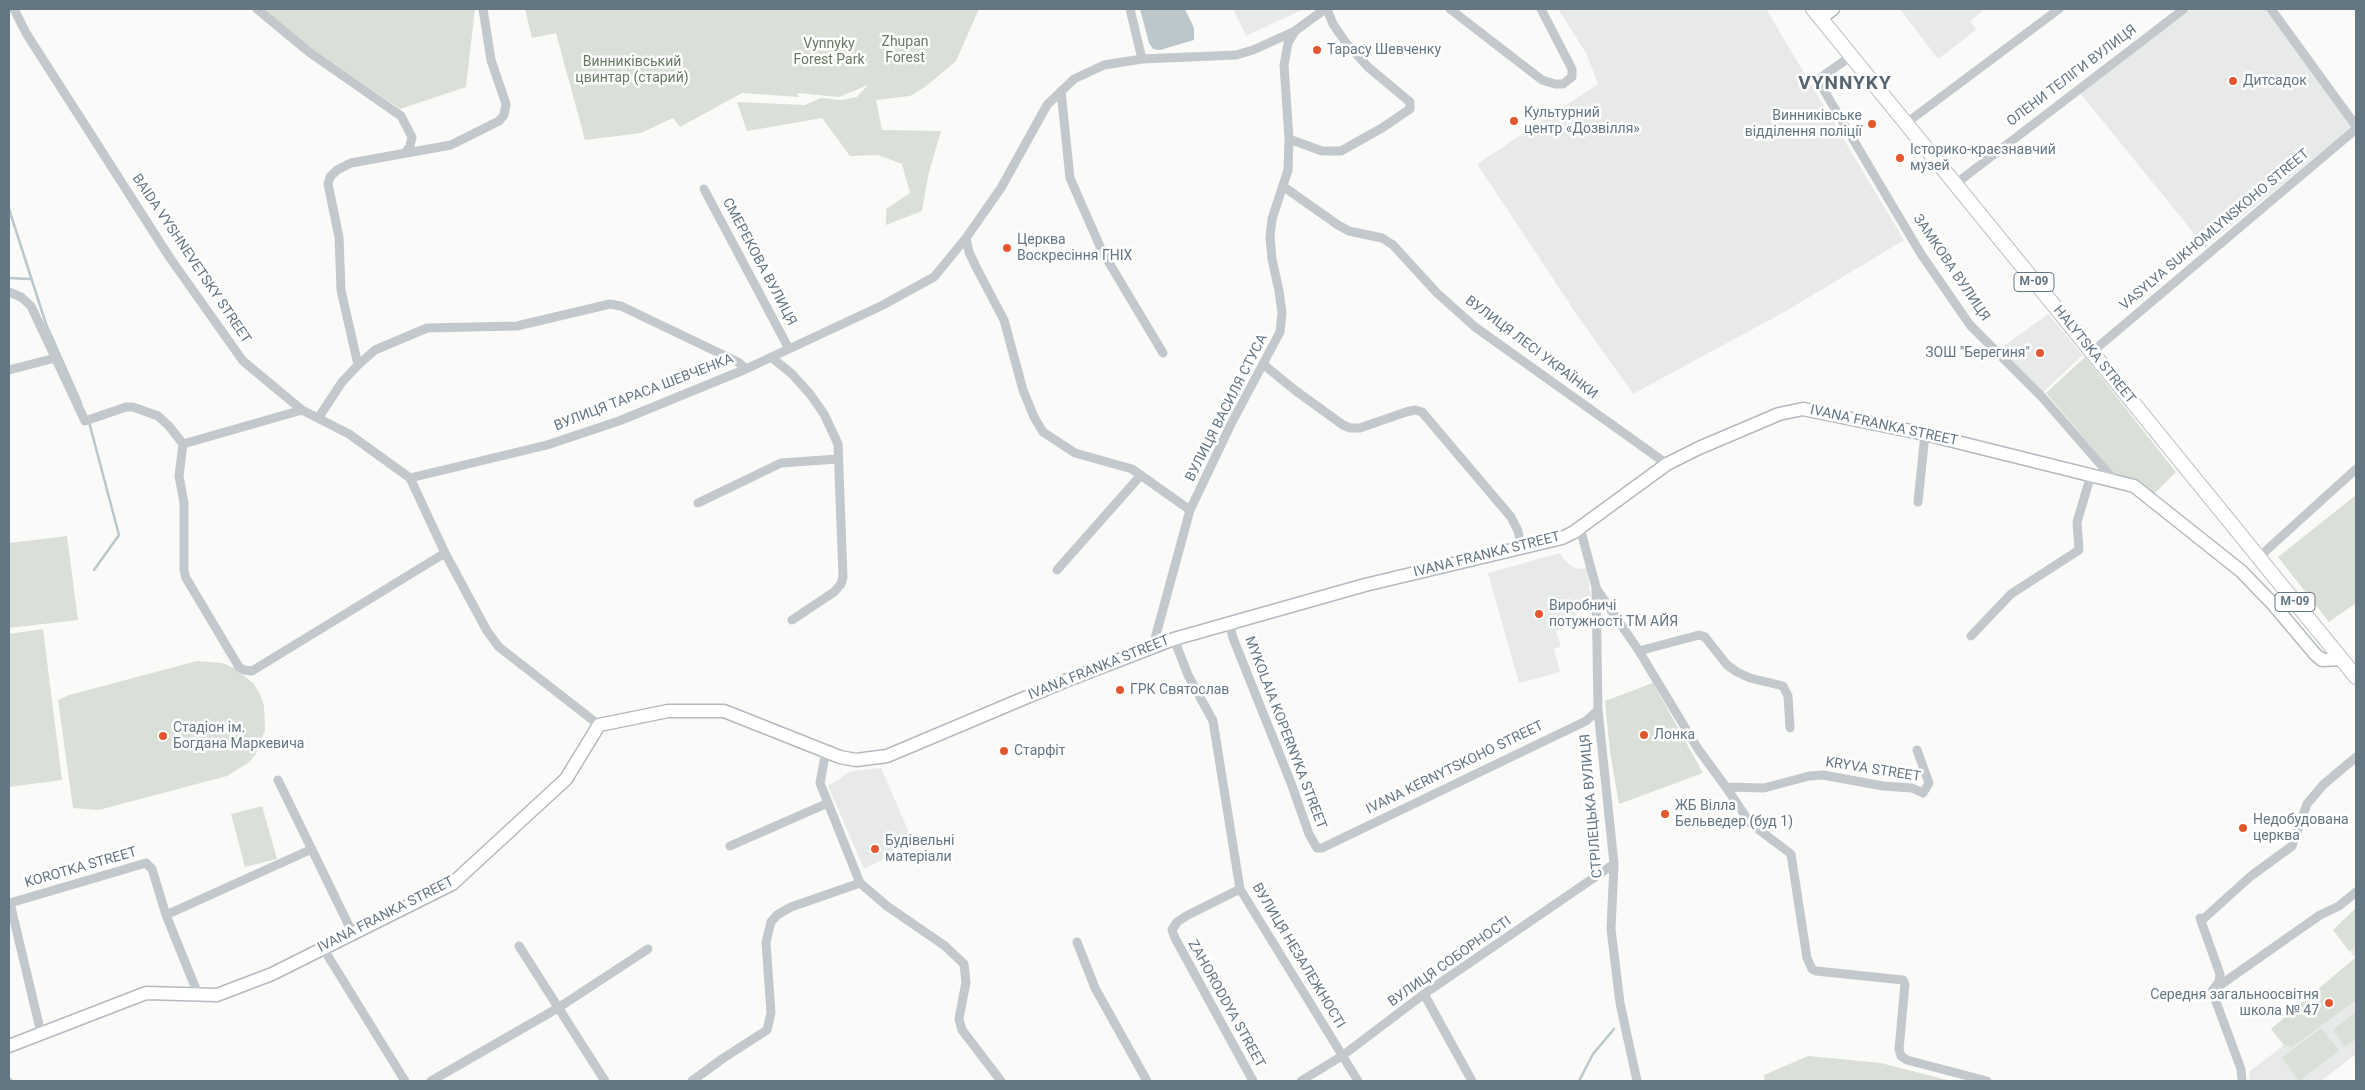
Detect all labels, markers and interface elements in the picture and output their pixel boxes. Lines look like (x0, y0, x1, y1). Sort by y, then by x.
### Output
street label: ОЛЕНИ ТЕЛІГИ ВУЛИЦЯ (2004, 22, 2140, 130)
park label: Zhupan Forest (881, 34, 929, 66)
park label: Vynnyky Forest Park (793, 36, 865, 68)
place label: Тарасу Шевченку (1327, 42, 1441, 58)
marker: Тарасу Шевченку (1311, 44, 1323, 56)
park label: Винниківський цвинтар (старий) (575, 54, 689, 86)
district label: VYNNYKY (1797, 73, 1893, 95)
place label: Дитсадок (2243, 73, 2307, 89)
marker: Дитсадок (2227, 75, 2239, 87)
place label: Культурний центр «Дозвілля» (1524, 105, 1640, 138)
place label: Винниківське відділення поліції (1745, 108, 1862, 140)
marker: Культурний центр «Дозвілля» (1508, 115, 1520, 127)
marker: Винниківське відділення поліції (1866, 118, 1878, 130)
place label: Історико-краєзнавчий музей (1910, 142, 2056, 174)
street label: VASYLYA SUKHOMLYNSKOHO STREET (2117, 146, 2313, 314)
marker: Історико-краєзнавчий музей (1894, 152, 1906, 164)
street label: BAIDA VYSHNEVETSKY STREET (128, 171, 254, 347)
street label: СМЕРЕКОВА ВУЛИЦЯ (718, 195, 800, 329)
street label: ЗАМКОВА ВУЛИЦЯ (1909, 211, 1993, 325)
place label: Церква Воскресіння ГНІХ (1017, 232, 1132, 264)
marker: Церква Воскресіння ГНІХ (1001, 242, 1013, 254)
road number: М-09 (2014, 272, 2054, 292)
street label: ВУЛИЦЯ ЛЕСІ УКРАЇНКИ (1461, 293, 1601, 403)
street label: HALYTSKA STREET (2049, 303, 2139, 407)
street label: ВУЛИЦЯ ВАСИЛЯ СТУСА (1183, 332, 1271, 484)
place label: ЗОШ "Берегиня" (1925, 345, 2030, 361)
marker: ЗОШ "Берегиня" (2034, 347, 2046, 359)
street label: ВУЛИЦЯ ТАРАСА ШЕВЧЕНКА (552, 351, 736, 435)
street label: IVANA FRANKA STREET (1809, 402, 1959, 450)
street label: IVANA FRANKA STREET (1412, 529, 1562, 581)
road number: М-09 (2275, 592, 2315, 612)
place label: Виробничі потужності ТМ АЙЯ (1549, 598, 1678, 630)
marker: Виробничі потужності ТМ АЙЯ (1533, 608, 1545, 620)
street label: IVANA FRANKA STREET (1026, 632, 1172, 704)
street label: MYKOLAIA KOPERNYKA STREET (1240, 634, 1330, 832)
place label: ГРК Святослав (1130, 682, 1229, 698)
marker: ГРК Святослав (1114, 684, 1126, 696)
street label: IVANA KERNYTSKOHO STREET (1364, 718, 1546, 818)
place label: Стадіон ім. Богдана Маркевича (173, 720, 304, 752)
place label: Лонка (1654, 727, 1695, 743)
marker: Лонка (1638, 729, 1650, 741)
marker: Стадіон ім. Богдана Маркевича (157, 730, 169, 742)
street label: СТРІЛЕЦЬКА ВУЛИЦЯ (1577, 733, 1607, 879)
place label: Старфіт (1014, 743, 1066, 759)
marker: Старфіт (998, 745, 1010, 757)
street label: KRYVA STREET (1824, 754, 1922, 786)
place label: ЖБ Вілла Бельведер (буд 1) (1675, 798, 1793, 830)
marker: ЖБ Вілла Бельведер (буд 1) (1659, 808, 1671, 820)
place label: Недобудована церква (2253, 812, 2349, 844)
marker: Недобудована церква (2237, 822, 2249, 834)
place label: Будівельні матеріали (885, 833, 955, 866)
marker: Будівельні матеріали (869, 843, 881, 855)
street label: KOROTKA STREET (23, 844, 139, 892)
street label: IVANA FRANKA STREET (315, 873, 457, 957)
street label: ВУЛИЦЯ НЕЗАЛЕЖНОСТІ (1248, 880, 1348, 1032)
street label: ВУЛИЦЯ СОБОРНОСТІ (1385, 913, 1515, 1011)
street label: ZAHORODDYA STREET (1184, 937, 1268, 1071)
place label: Середня загальноосвітня школа № 47 (2150, 987, 2319, 1020)
marker: Середня загальноосвітня школа № 47 (2323, 997, 2335, 1009)

